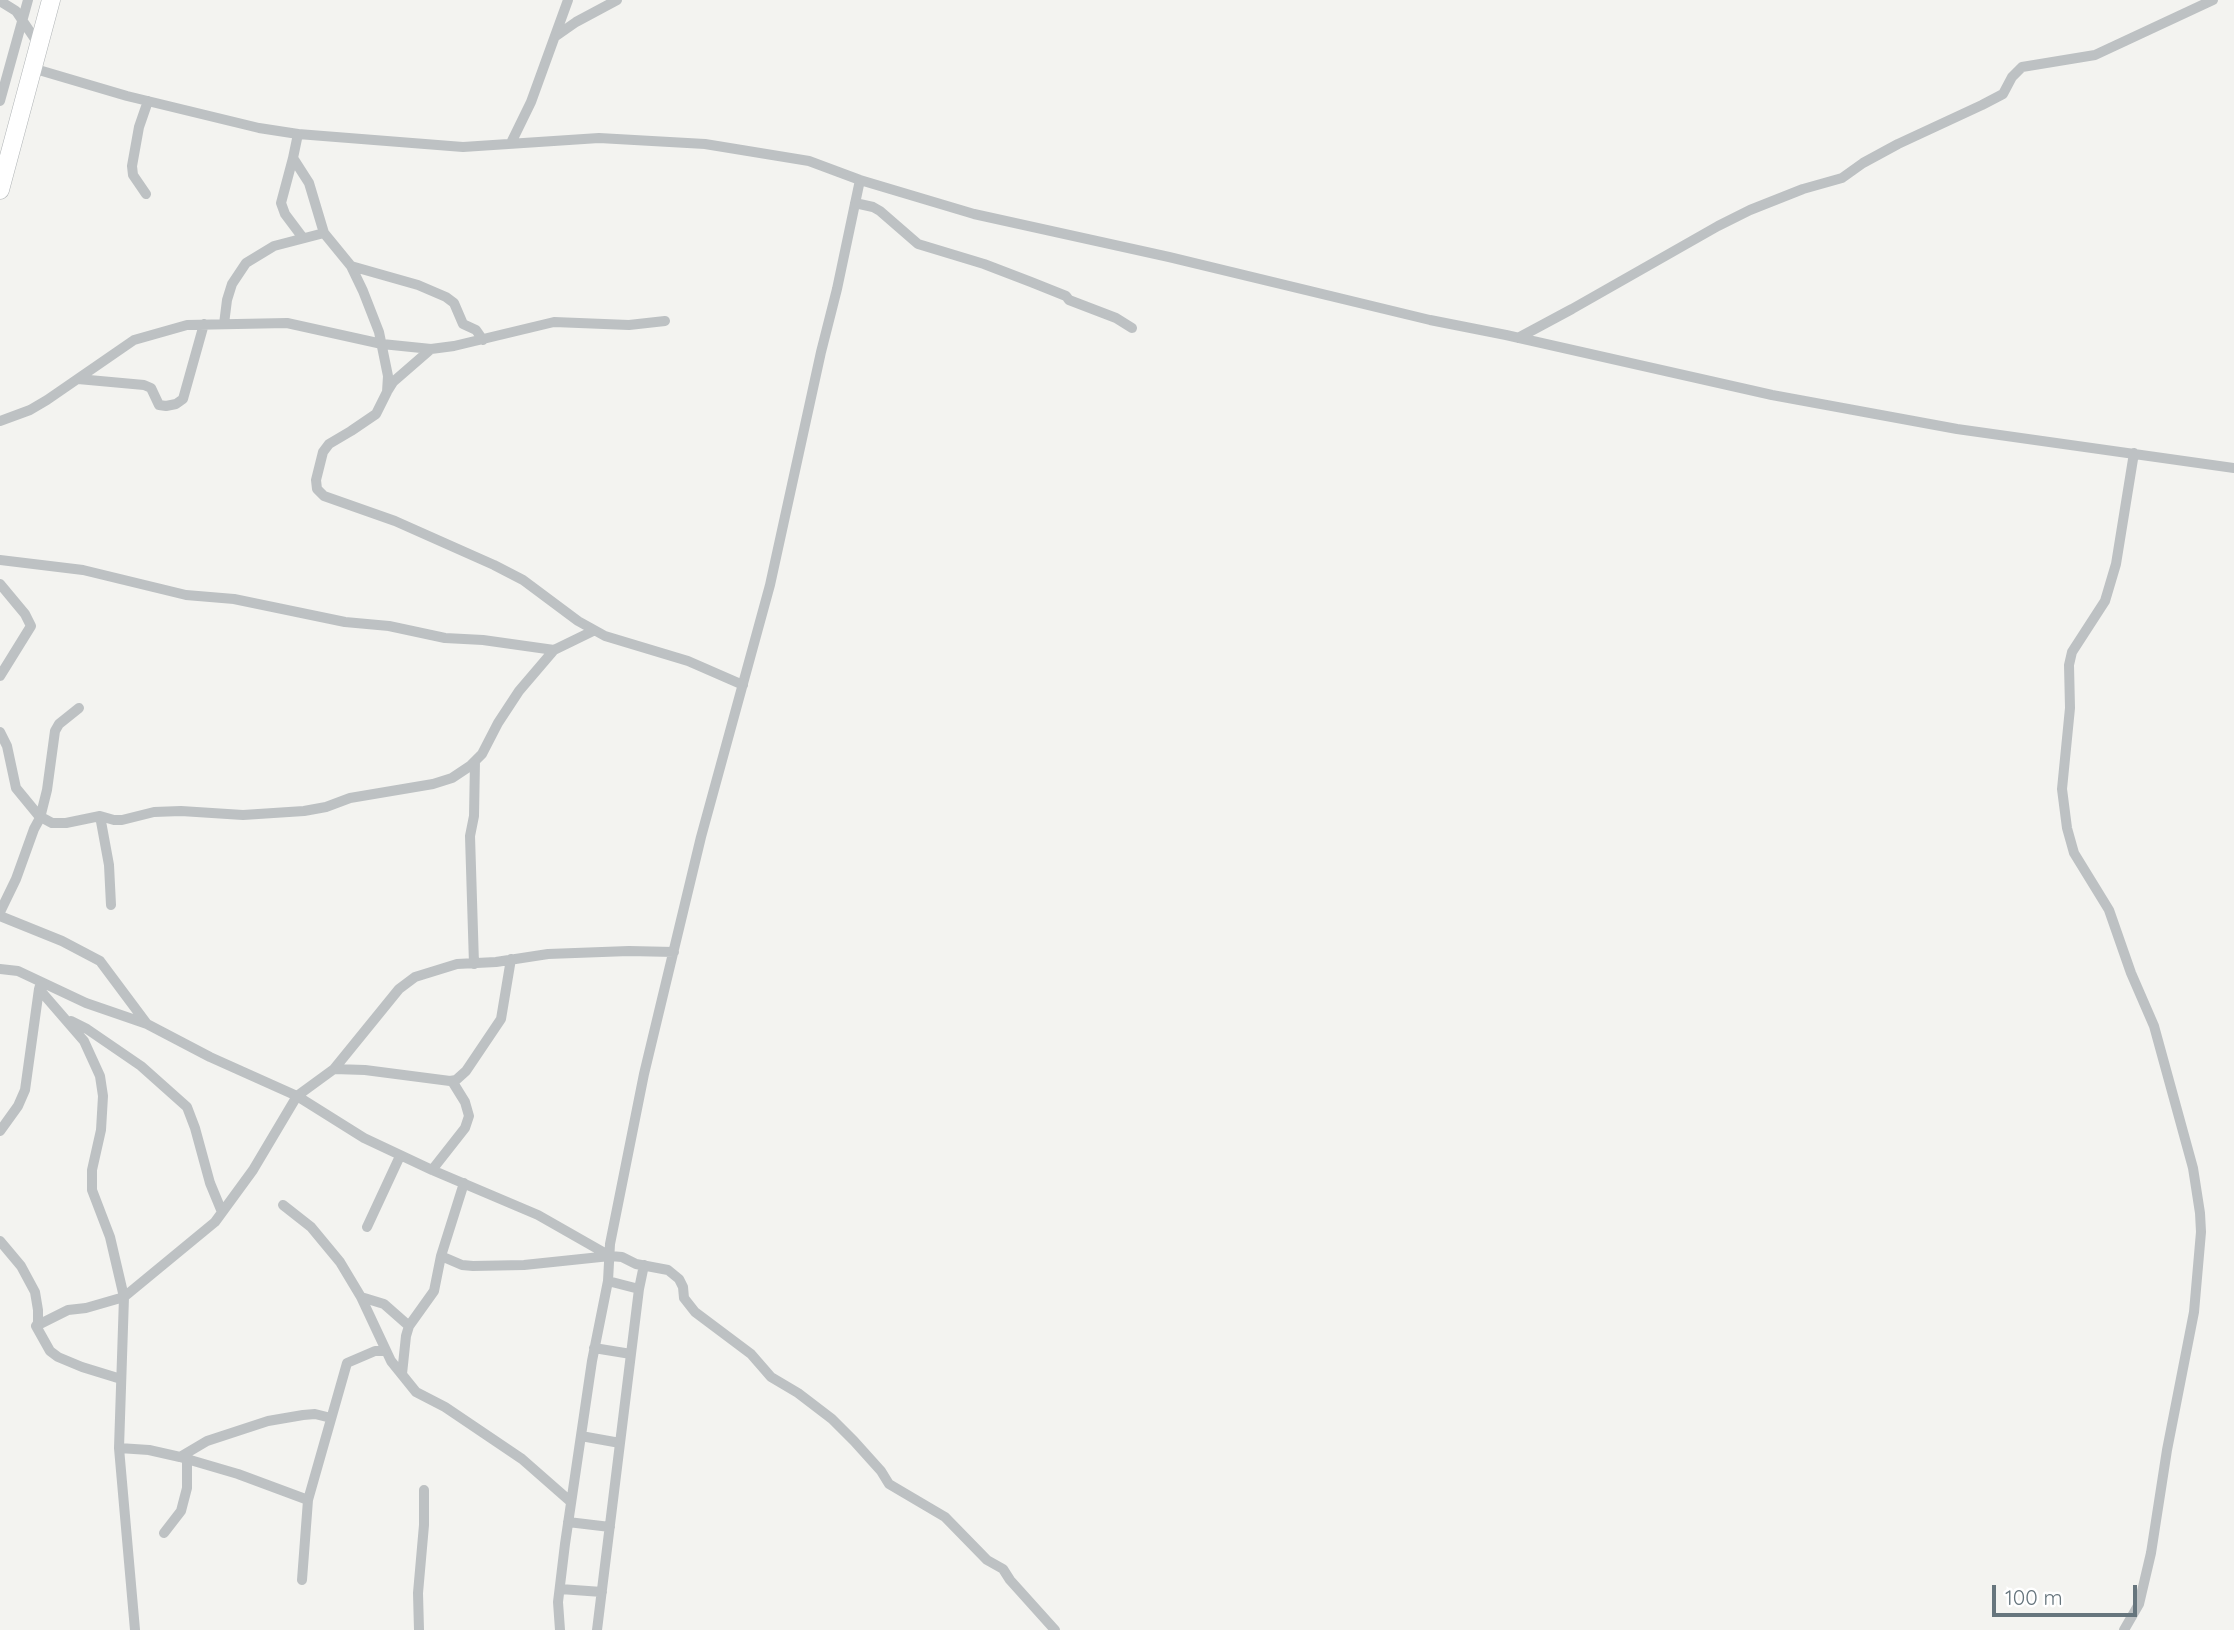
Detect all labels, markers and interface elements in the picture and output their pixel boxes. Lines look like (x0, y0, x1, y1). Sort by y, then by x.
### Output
scale bar (1996, 1570, 2141, 1614)
text: 100 m (2005, 1584, 2063, 1610)

